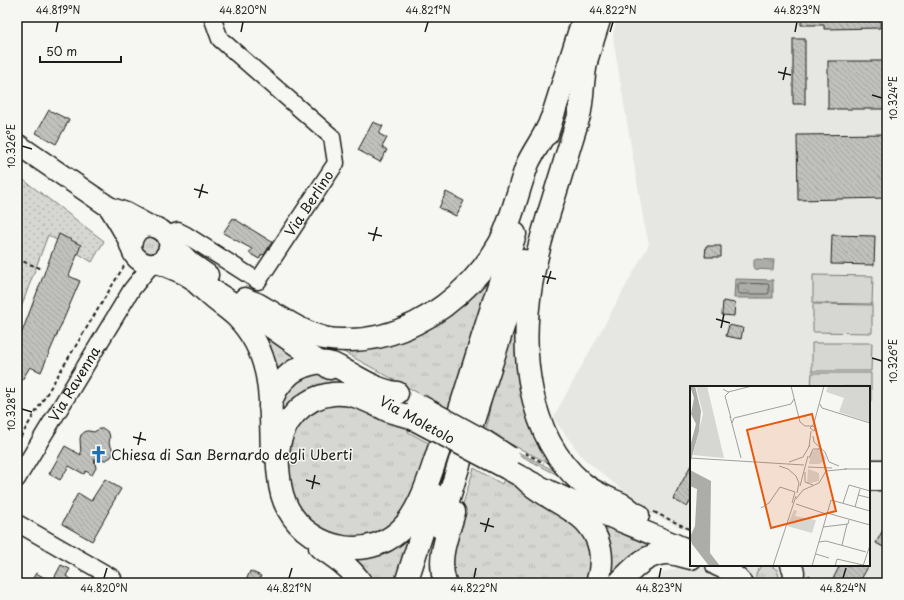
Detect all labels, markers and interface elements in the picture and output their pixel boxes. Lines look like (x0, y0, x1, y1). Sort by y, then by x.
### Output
text: 44.819°N (36, 2, 80, 17)
text: 44.820°N (219, 2, 267, 17)
text: 44.821°N (405, 2, 451, 17)
text: 44.822°N (589, 2, 637, 17)
text: 44.823°N (774, 2, 821, 17)
scale bar (40, 38, 121, 64)
text: 50 m (46, 42, 77, 60)
text: 10.324°E (885, 76, 900, 120)
text: 10.326°E (3, 124, 18, 168)
street label: Via Berlino (279, 166, 339, 240)
text: 10.326°E (885, 339, 900, 383)
street label: Via Ravenna (43, 342, 105, 426)
inset map (690, 386, 870, 566)
text: 10.328°E (3, 387, 18, 431)
street label: Via Moletolo (375, 390, 459, 449)
place label: Chiesa di San Bernardo degli Uberti (111, 444, 353, 465)
church icon: Chiesa di San Bernardo degli Uberti (88, 445, 108, 465)
text: 44.820°N (80, 580, 128, 595)
text: 44.821°N (266, 580, 312, 595)
text: 44.822°N (450, 580, 498, 595)
text: 44.823°N (636, 580, 683, 595)
text: 44.824°N (820, 580, 866, 595)

